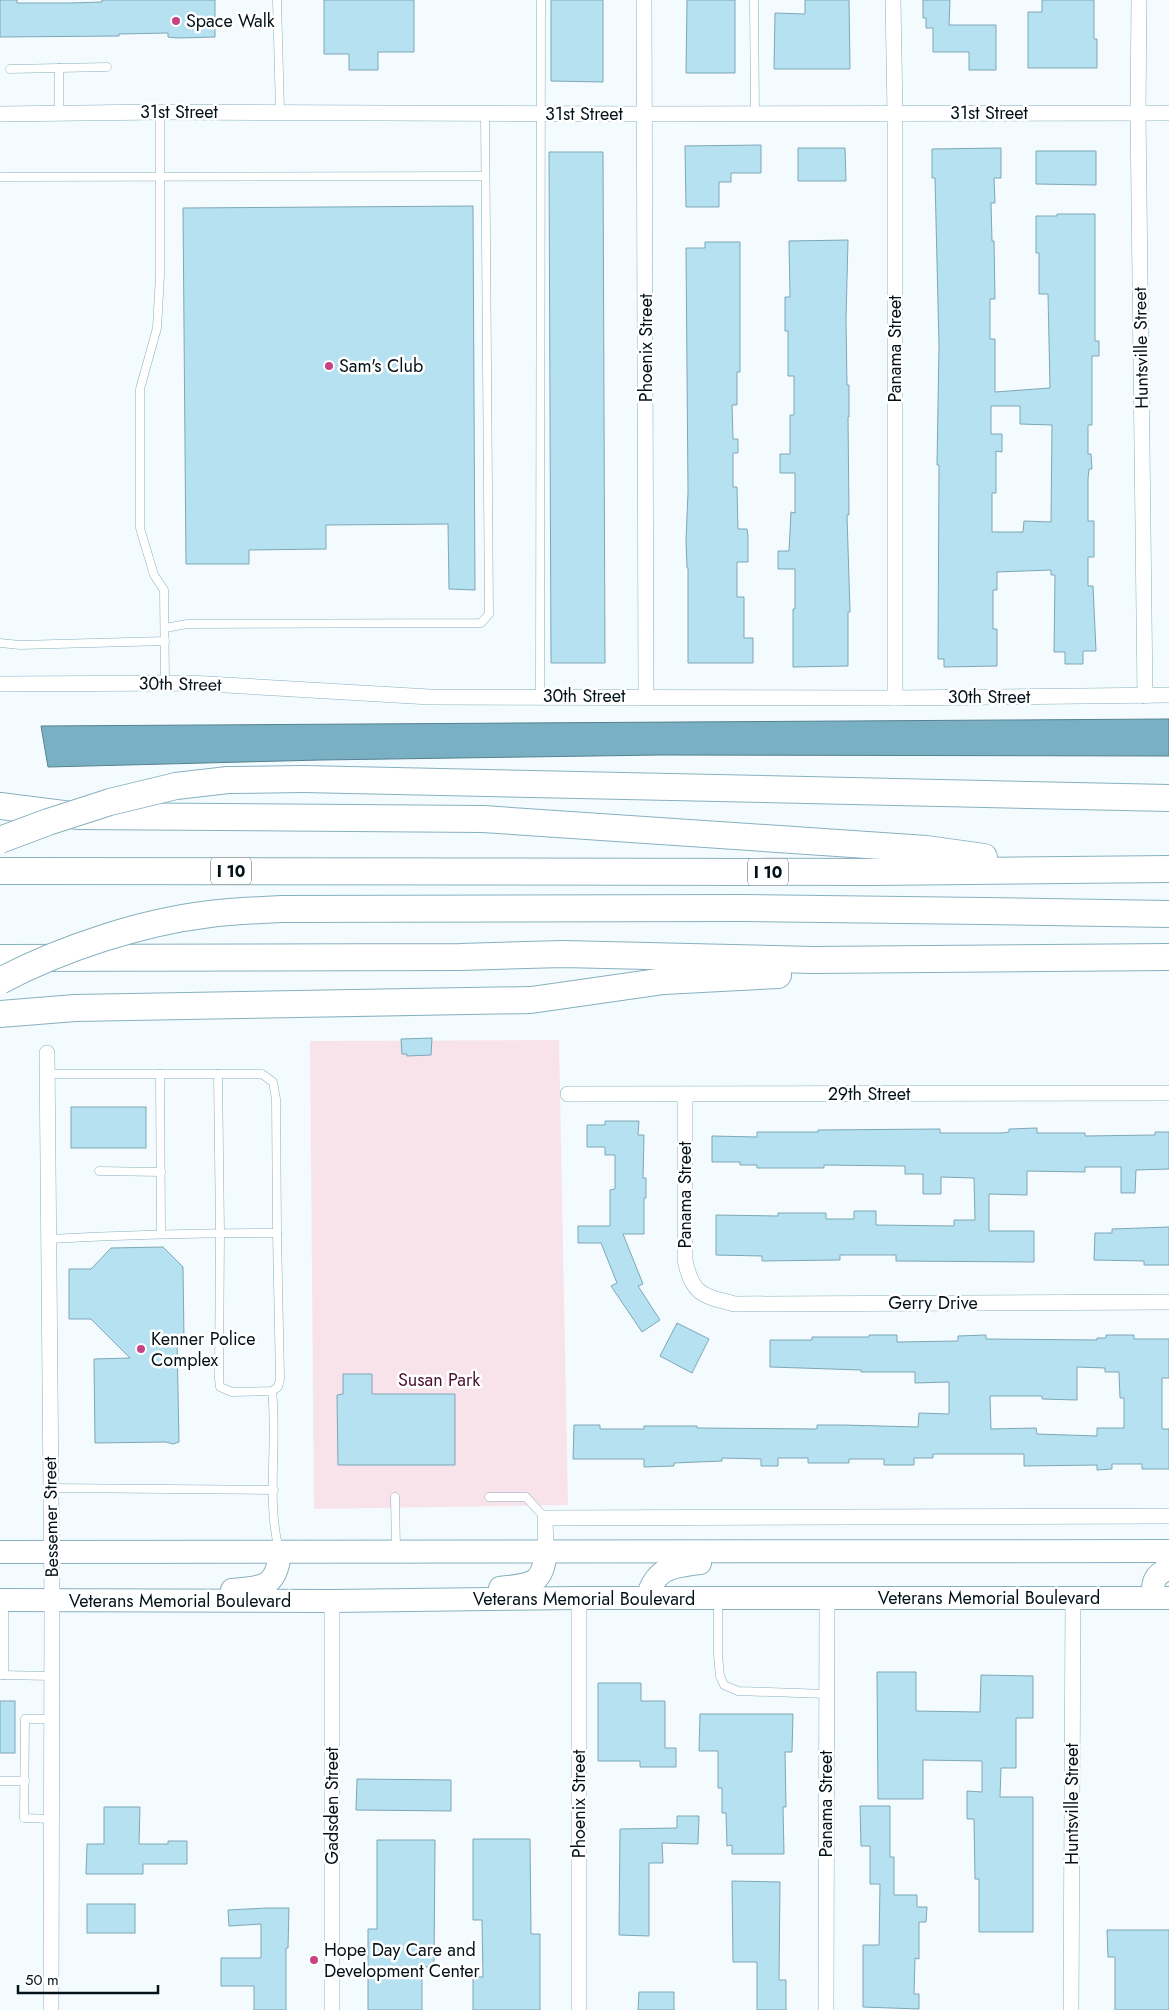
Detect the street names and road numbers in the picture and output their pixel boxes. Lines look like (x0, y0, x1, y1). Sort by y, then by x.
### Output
street label: 31st Street (140, 99, 219, 125)
street label: 31st Street (950, 100, 1029, 126)
street label: 31st Street (545, 101, 624, 127)
street label: Huntsville Street (1127, 286, 1155, 409)
street label: Phoenix Street (633, 293, 659, 402)
street label: Panama Street (882, 295, 908, 403)
street label: 30th Street (138, 670, 222, 698)
street label: 30th Street (543, 683, 626, 709)
street label: 30th Street (948, 684, 1031, 710)
road number: I 10 (211, 858, 251, 884)
road number: I 10 (748, 859, 788, 886)
street label: 29th Street (828, 1081, 911, 1107)
street label: Panama Street (672, 1141, 698, 1249)
street label: Gerry Drive (888, 1290, 978, 1316)
street label: Bessemer Street (37, 1456, 65, 1578)
street label: Veterans Memorial Boulevard (878, 1585, 1100, 1611)
street label: Veterans Memorial Boulevard (473, 1586, 695, 1612)
street label: Veterans Memorial Boulevard (69, 1588, 291, 1614)
street label: Huntsville Street (1059, 1742, 1085, 1865)
street label: Gadsden Street (319, 1747, 345, 1865)
street label: Phoenix Street (566, 1749, 592, 1858)
street label: Panama Street (813, 1750, 839, 1858)

